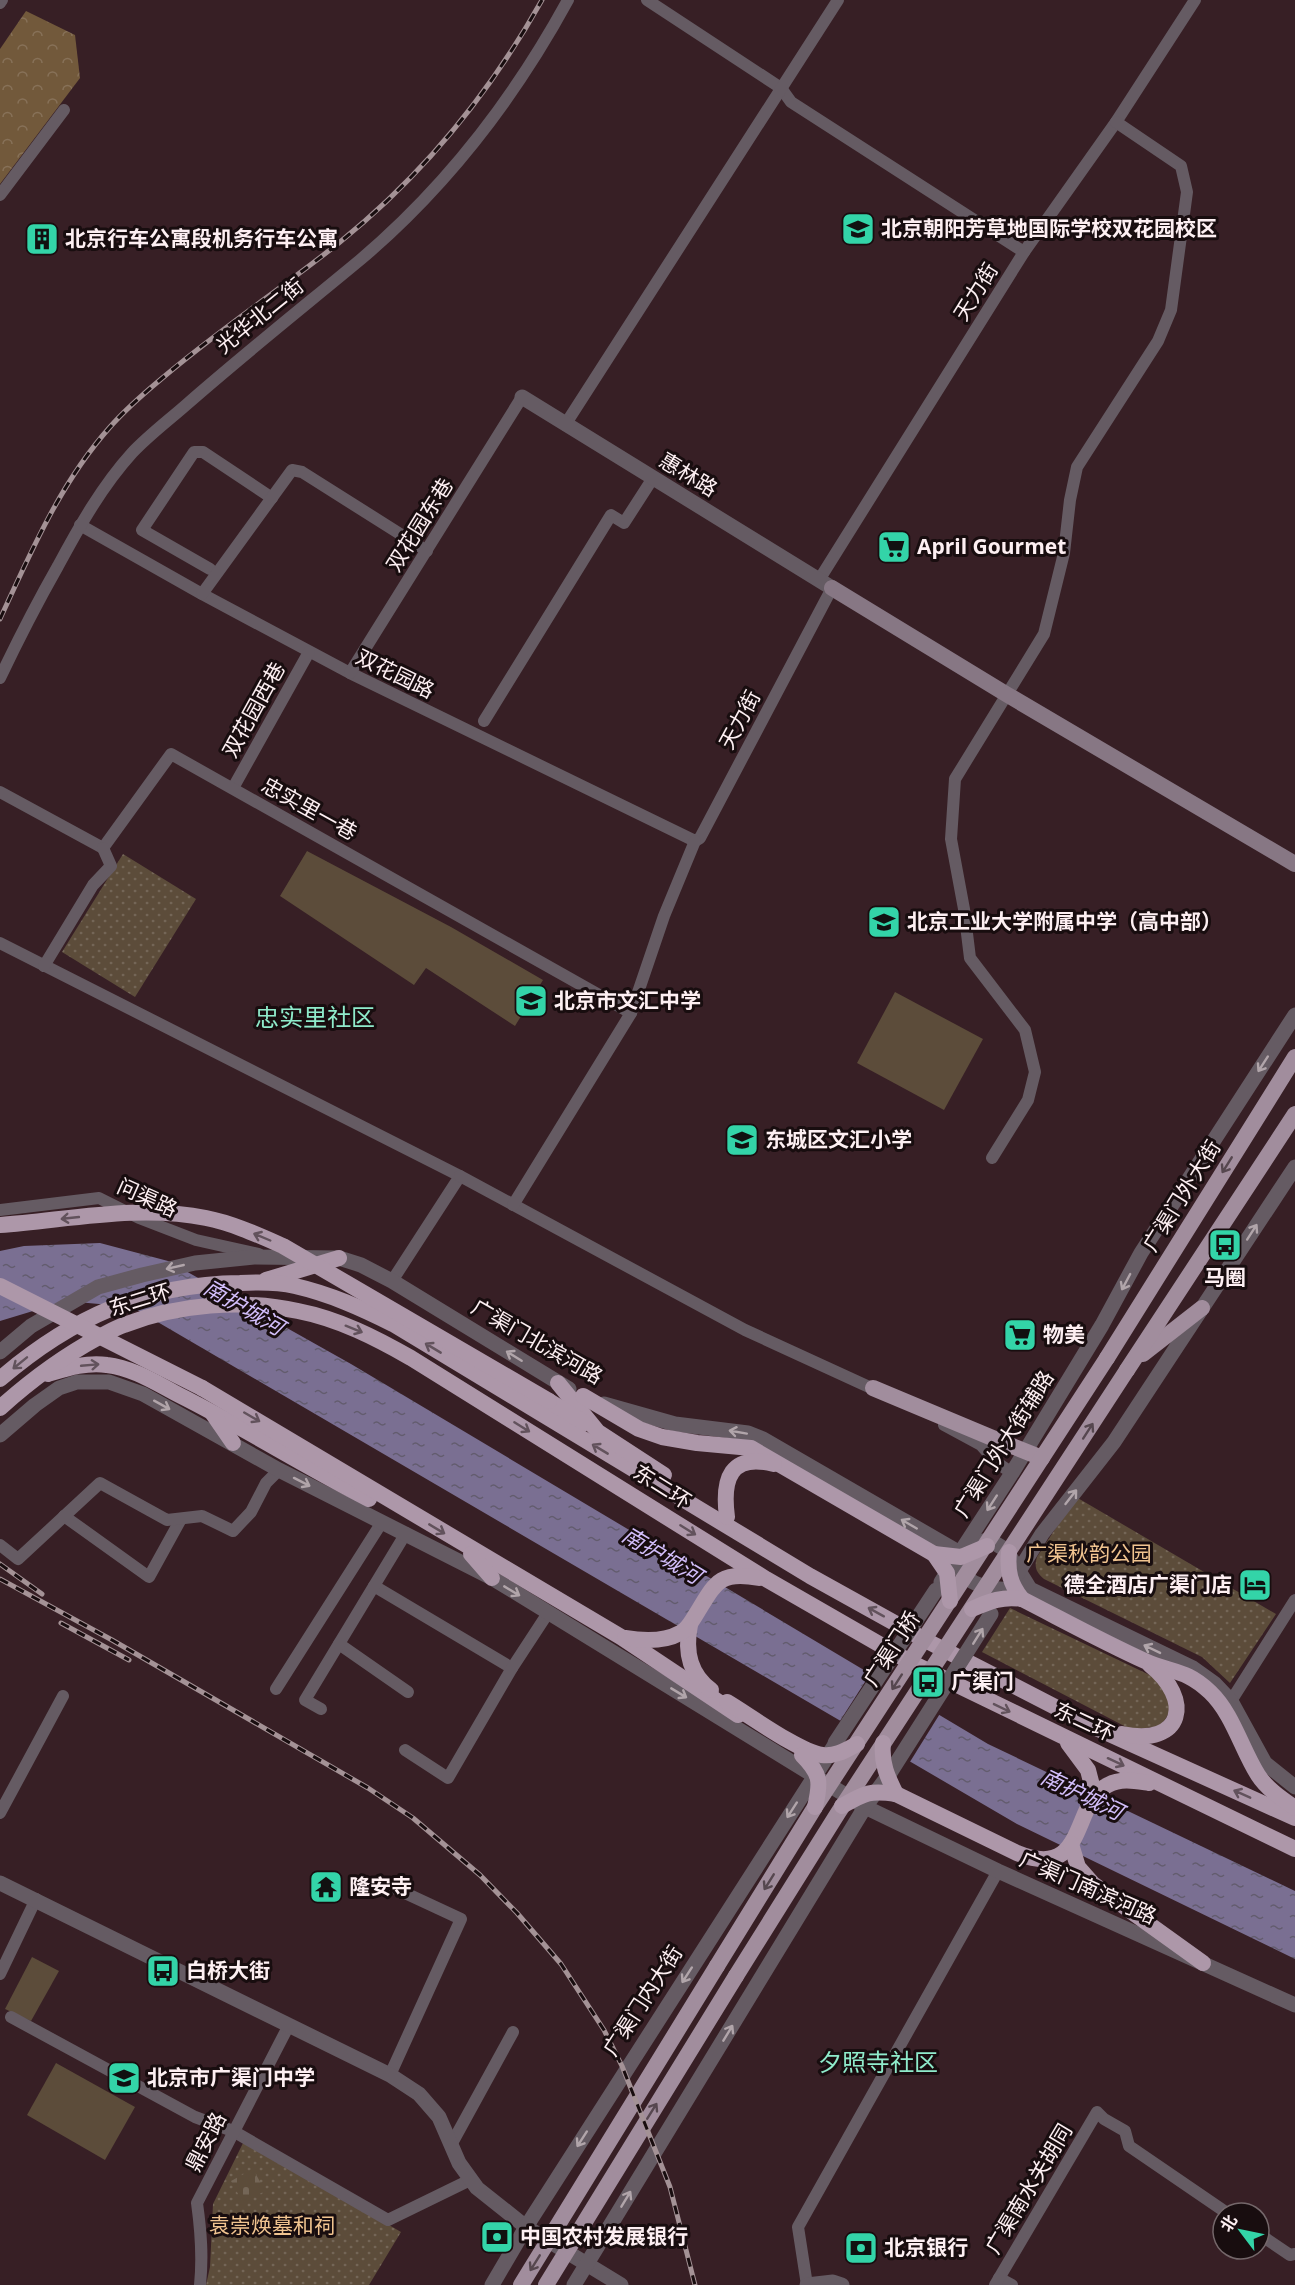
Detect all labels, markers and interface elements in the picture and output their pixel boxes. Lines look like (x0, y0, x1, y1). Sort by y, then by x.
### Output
school or university icon: 北京朝阳芳草地国际学校双花园校区 (840, 211, 876, 247)
place label: 北京朝阳芳草地国际学校双花园校区 (881, 214, 1217, 242)
building icon: 北京行车公寓段机务行车公寓 (24, 221, 60, 257)
place label: 北京行车公寓段机务行车公寓 (65, 224, 338, 252)
street label: 天力街 (947, 257, 1004, 326)
street label: 光华北二街 (210, 271, 309, 359)
street label: 惠林路 (654, 446, 723, 502)
street label: 双花园东巷 (379, 473, 459, 576)
supermarket icon: April Gourmet (876, 529, 912, 565)
place label: April Gourmet (917, 532, 1066, 560)
street label: 双花园路 (352, 642, 439, 704)
street label: 双花园西巷 (215, 657, 291, 762)
street label: 天力街 (712, 685, 766, 754)
street label: 忠实里一巷 (257, 770, 362, 846)
school or university icon: 北京工业大学附属中学（高中部） (866, 904, 902, 940)
place label: 北京工业大学附属中学（高中部） (907, 907, 1222, 935)
school or university icon: 北京市文汇中学 (513, 983, 549, 1019)
place label: 北京市文汇中学 (554, 986, 701, 1014)
district label: 忠实里社区 (255, 1000, 375, 1033)
one-way arrow (1257, 1055, 1269, 1072)
school or university icon: 东城区文汇小学 (724, 1122, 760, 1158)
place label: 东城区文汇小学 (765, 1125, 912, 1153)
street label: 广渠门外大街 (1136, 1135, 1226, 1256)
one-way arrow (1221, 1156, 1234, 1173)
street label: 问渠路 (113, 1171, 182, 1223)
one-way arrow (61, 1213, 81, 1224)
one-way arrow (1247, 1224, 1259, 1241)
bus stop icon: 马圈 (1207, 1227, 1243, 1263)
one-way arrow (253, 1231, 271, 1242)
one-way arrow (166, 1262, 185, 1274)
place label: 马圈 (1204, 1263, 1246, 1291)
water label: 南护城河 (199, 1271, 294, 1343)
one-way arrow (1120, 1273, 1132, 1290)
street label: 东二环 (105, 1276, 174, 1322)
street label: 广渠门北滨河路 (467, 1292, 608, 1390)
supermarket icon: 物美 (1002, 1317, 1038, 1353)
place label: 物美 (1043, 1320, 1085, 1348)
one-way arrow (344, 1324, 363, 1335)
one-way arrow (425, 1342, 442, 1354)
one-way arrow (506, 1350, 523, 1362)
one-way arrow (12, 1356, 28, 1369)
one-way arrow (79, 1359, 99, 1370)
street label: 广渠门外大街辅路 (947, 1365, 1060, 1522)
one-way arrow (153, 1399, 170, 1411)
one-way arrow (244, 1412, 261, 1424)
one-way arrow (513, 1421, 530, 1433)
one-way arrow (1081, 1422, 1094, 1439)
one-way arrow (729, 1426, 748, 1437)
one-way arrow (592, 1442, 609, 1454)
street label: 东二环 (628, 1458, 697, 1515)
one-way arrow (293, 1477, 311, 1488)
one-way arrow (1065, 1489, 1078, 1505)
one-way arrow (986, 1494, 998, 1511)
one-way arrow (901, 1517, 918, 1529)
water label: 南护城河 (617, 1519, 711, 1592)
one-way arrow (428, 1524, 445, 1536)
one-way arrow (679, 1524, 696, 1536)
park label: 广渠秋韵公园 (1026, 1539, 1152, 1567)
hotel icon: 德全酒店广渠门店 (1237, 1567, 1273, 1603)
place label: 德全酒店广渠门店 (1064, 1570, 1232, 1598)
one-way arrow (503, 1586, 520, 1598)
street label: 广渠门桥 (857, 1606, 926, 1691)
one-way arrow (868, 1606, 885, 1618)
one-way arrow (971, 1627, 984, 1644)
one-way arrow (1143, 1642, 1161, 1654)
bus stop icon: 广渠门 (910, 1664, 946, 1700)
place label: 广渠门 (951, 1667, 1014, 1695)
one-way arrow (891, 1674, 903, 1690)
one-way arrow (670, 1687, 687, 1699)
street label: 东二环 (1050, 1695, 1119, 1747)
one-way arrow (993, 1702, 1011, 1714)
one-way arrow (1106, 1757, 1124, 1769)
water label: 南护城河 (1036, 1760, 1132, 1828)
one-way arrow (1233, 1788, 1251, 1799)
one-way arrow (786, 1801, 798, 1818)
street label: 广渠门南滨河路 (1016, 1844, 1161, 1930)
temple icon: 隆安寺 (308, 1869, 344, 1905)
place label: 隆安寺 (349, 1872, 412, 1900)
one-way arrow (762, 1873, 774, 1890)
street label: 广渠门内大街 (596, 1940, 688, 2061)
bus stop icon: 白桥大街 (145, 1953, 181, 1989)
place label: 白桥大街 (186, 1956, 270, 1984)
one-way arrow (681, 1966, 694, 1983)
one-way arrow (722, 2025, 734, 2042)
district label: 夕照寺社区 (818, 2045, 938, 2078)
school or university icon: 北京市广渠门中学 (106, 2060, 142, 2096)
place label: 北京市广渠门中学 (147, 2063, 315, 2091)
one-way arrow (646, 2103, 659, 2120)
street label: 鼎安路 (178, 2107, 232, 2176)
street label: 广渠南水关胡同 (978, 2118, 1078, 2259)
one-way arrow (576, 2130, 588, 2147)
one-way arrow (620, 2191, 632, 2208)
north arrow (1211, 2201, 1271, 2261)
text: 北 (1215, 2210, 1242, 2236)
park label: 袁崇焕墓和祠 (209, 2211, 335, 2239)
bank icon: 中国农村发展银行 (479, 2219, 515, 2255)
place label: 中国农村发展银行 (520, 2222, 688, 2250)
bank icon: 北京银行 (843, 2230, 879, 2266)
place label: 北京银行 (884, 2233, 968, 2261)
one-way arrow (528, 2254, 541, 2271)

